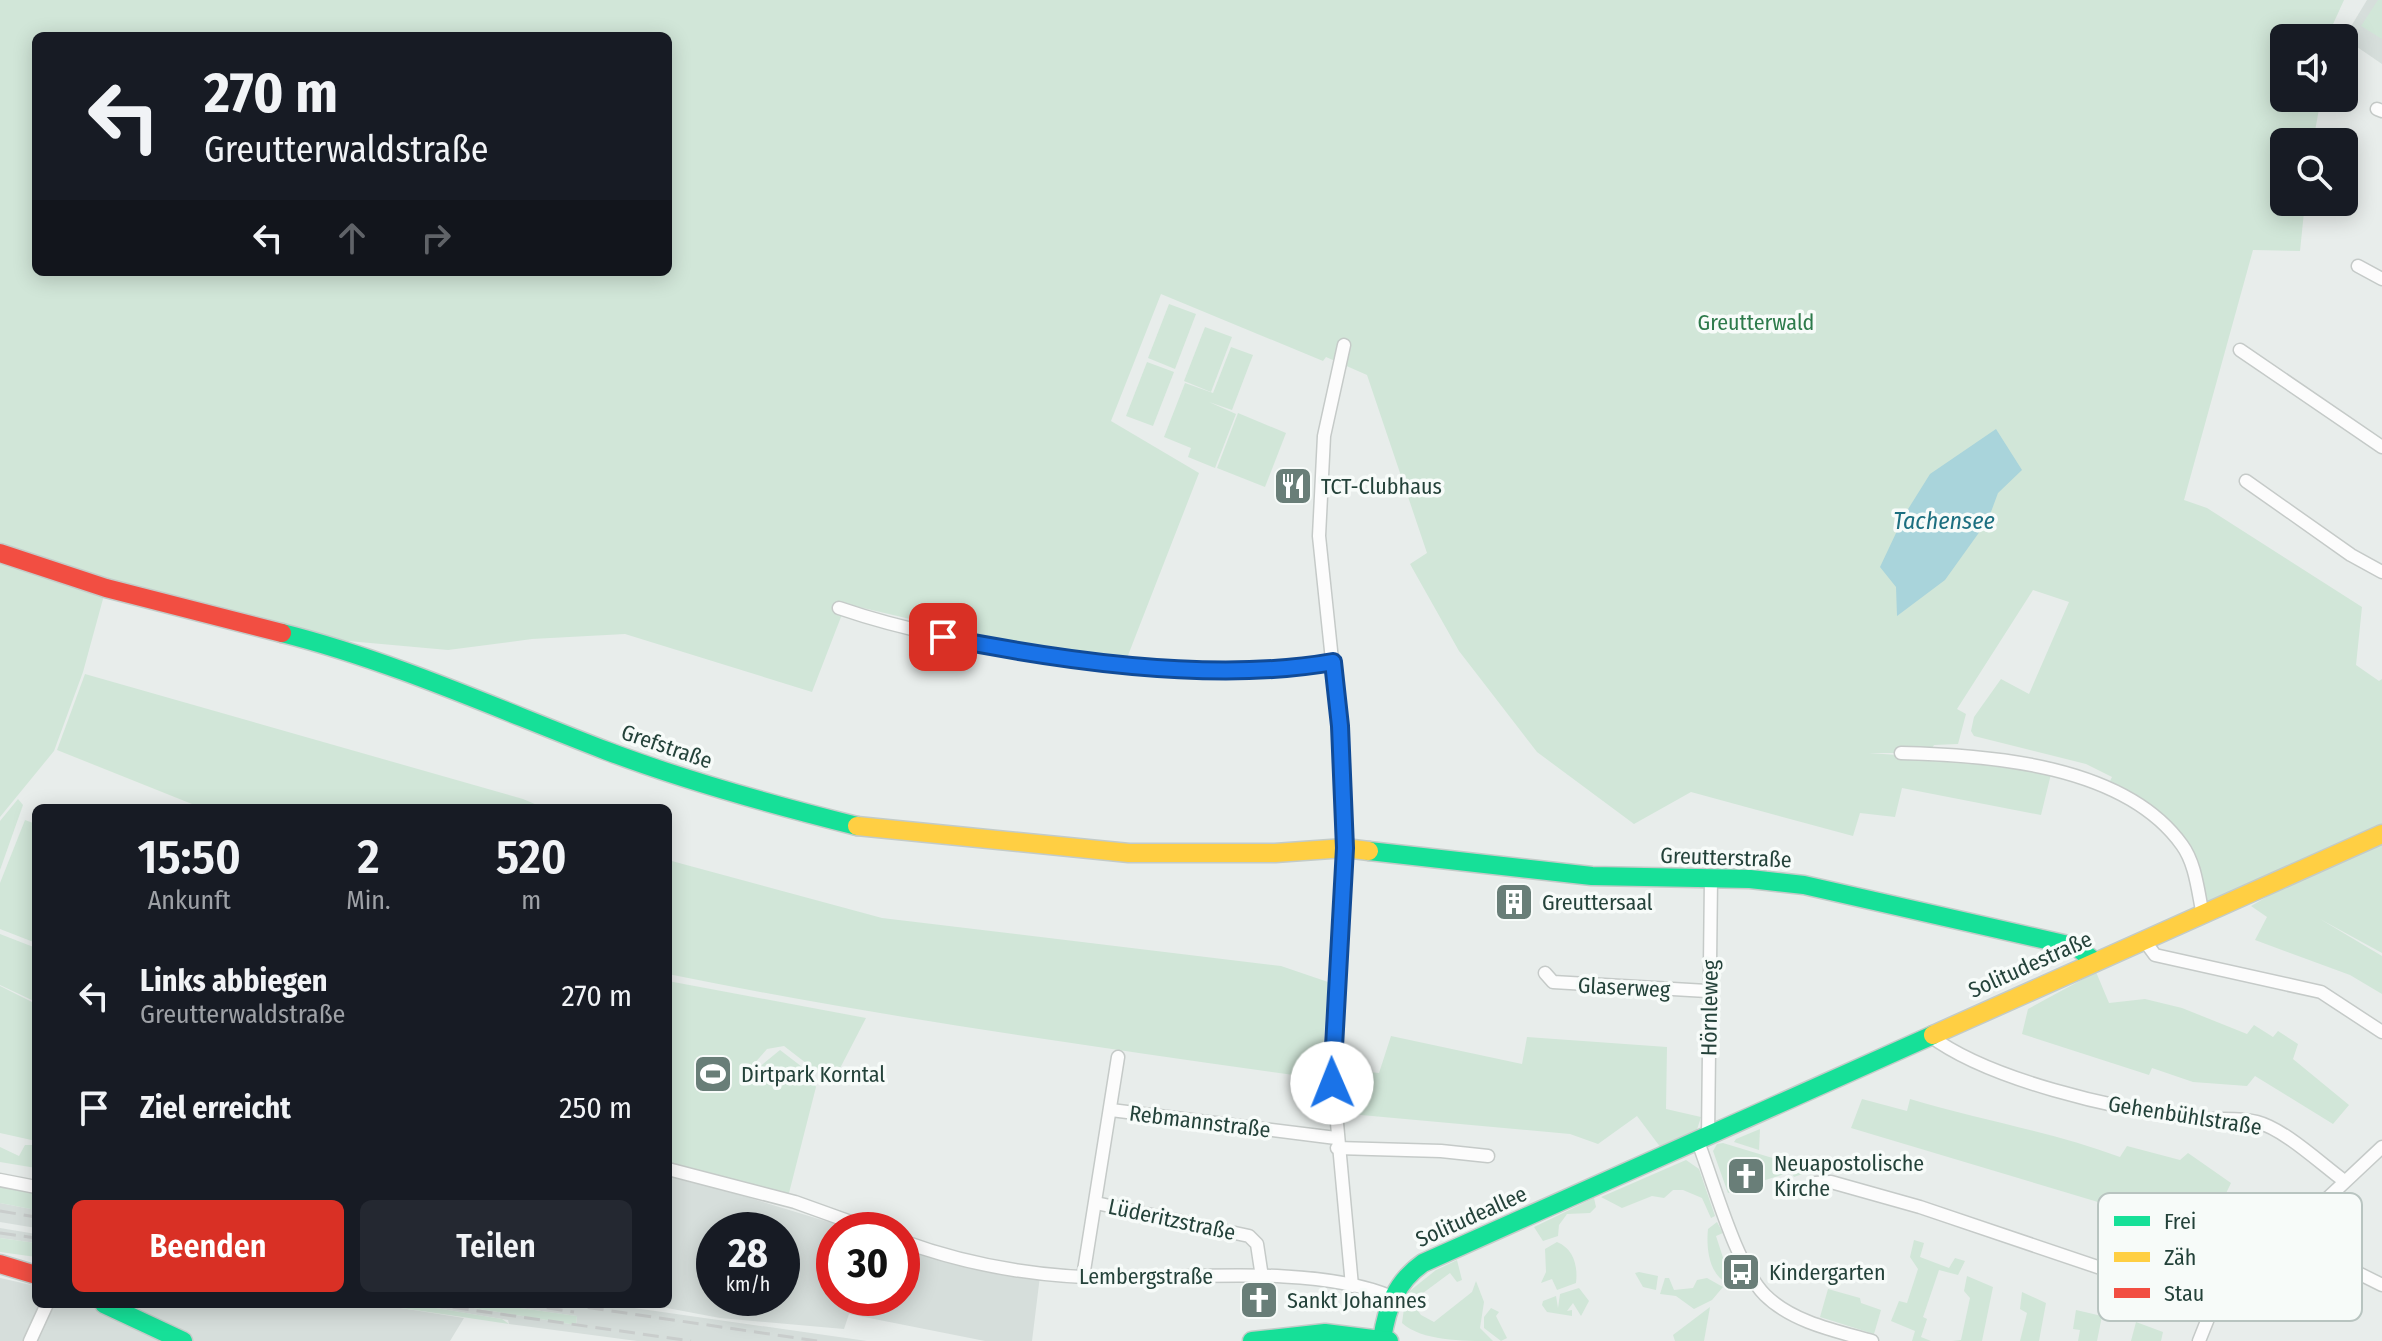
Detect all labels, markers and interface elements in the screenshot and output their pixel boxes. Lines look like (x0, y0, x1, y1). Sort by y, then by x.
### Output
map controls (2270, 24, 2358, 216)
button: sound (2270, 24, 2358, 112)
text: 270 m (204, 60, 338, 127)
icon: left (72, 64, 176, 168)
text: Greutterwaldstraße (204, 128, 488, 172)
button: search (2270, 128, 2358, 216)
icon: left (246, 216, 290, 260)
icon: ahead (330, 216, 374, 260)
icon: right (414, 216, 458, 260)
park label: Greutterwald (1698, 309, 1814, 336)
restaurant icon: TCT-Clubhaus (1272, 465, 1314, 507)
place label: TCT-Clubhaus (1321, 473, 1442, 500)
water label: Tachensee (1893, 507, 1995, 535)
pin (909, 603, 977, 671)
icon: arrive (921, 615, 965, 659)
street label: Grefstraße (618, 718, 716, 775)
text: 15:50 (137, 828, 241, 886)
text: 2 (357, 828, 379, 886)
text: 520 (496, 828, 567, 886)
street label: Greutterstraße (1660, 842, 1792, 873)
building icon: Greuttersaal (1493, 881, 1535, 923)
text: Ankunft (148, 885, 231, 916)
text: Min. (346, 885, 391, 916)
text: m (521, 885, 541, 916)
place label: Greuttersaal (1542, 889, 1653, 916)
street label: Solitudestraße (1964, 925, 2096, 1004)
street label: Hörnleweg (1695, 959, 1724, 1056)
text: Links abbiegen (140, 963, 328, 999)
street label: Glaserweg (1577, 972, 1672, 1003)
icon: left (72, 974, 116, 1018)
text: 270 m (561, 978, 632, 1014)
text: Greutterwaldstraße (140, 999, 345, 1030)
position arrow (1290, 1041, 1374, 1125)
sports icon: Dirtpark Korntal (692, 1053, 734, 1095)
place label: Dirtpark Korntal (741, 1061, 885, 1088)
icon: arrive (72, 1086, 116, 1130)
text: Ziel erreicht (140, 1090, 291, 1126)
text: 250 m (559, 1090, 632, 1126)
street label: Gehenbühlstraße (2106, 1090, 2264, 1141)
street label: Rebmannstraße (1128, 1099, 1272, 1144)
place label: Neuapostolische Kirche (1774, 1150, 1924, 1202)
church icon: Neuapostolische Kirche (1725, 1155, 1767, 1197)
street label: Solitudeallee (1411, 1180, 1531, 1253)
street label: Lüderitzstraße (1106, 1193, 1238, 1246)
legend (2098, 1193, 2362, 1321)
button: Beenden (72, 1200, 344, 1292)
button: Teilen (360, 1200, 632, 1292)
text: Frei (2164, 1208, 2196, 1235)
speed limit sign: 30 (816, 1212, 920, 1316)
text: 28 (728, 1230, 768, 1278)
text: Zäh (2164, 1244, 2196, 1271)
bus stop icon: Kindergarten (1720, 1251, 1762, 1293)
place label: Kindergarten (1769, 1259, 1886, 1286)
street label: Lembergstraße (1079, 1263, 1213, 1290)
text: km/h (726, 1272, 770, 1296)
church icon: Sankt Johannes (1238, 1279, 1280, 1321)
text: Stau (2164, 1280, 2204, 1307)
place label: Sankt Johannes (1287, 1287, 1426, 1314)

